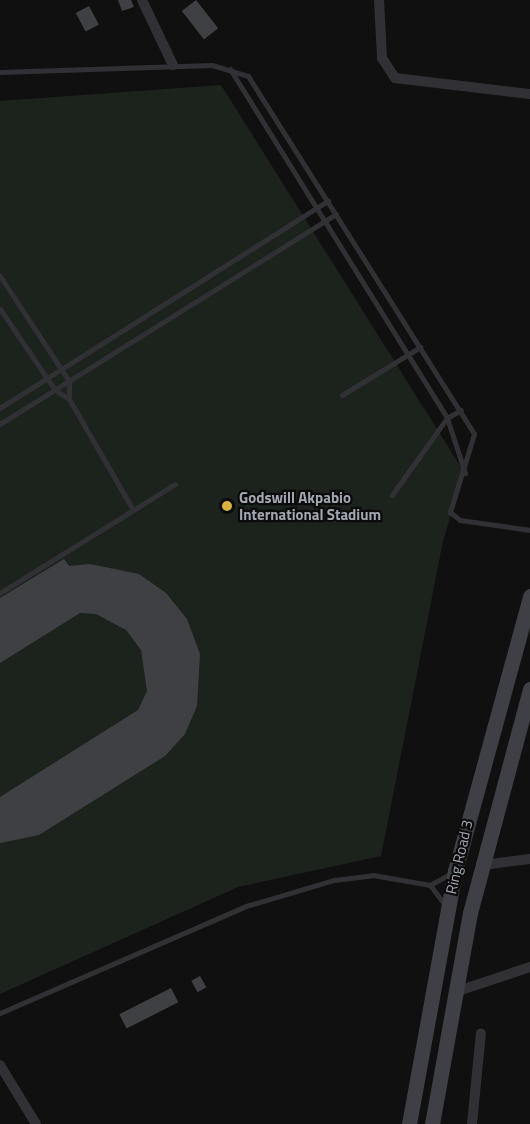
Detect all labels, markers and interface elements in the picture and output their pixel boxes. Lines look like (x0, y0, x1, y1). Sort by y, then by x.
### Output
place label: Godswill Akpabio International Stadium (239, 488, 381, 523)
marker: Godswill Akpabio International Stadium (220, 499, 234, 513)
street label: Ring Road 3 (442, 818, 476, 896)

